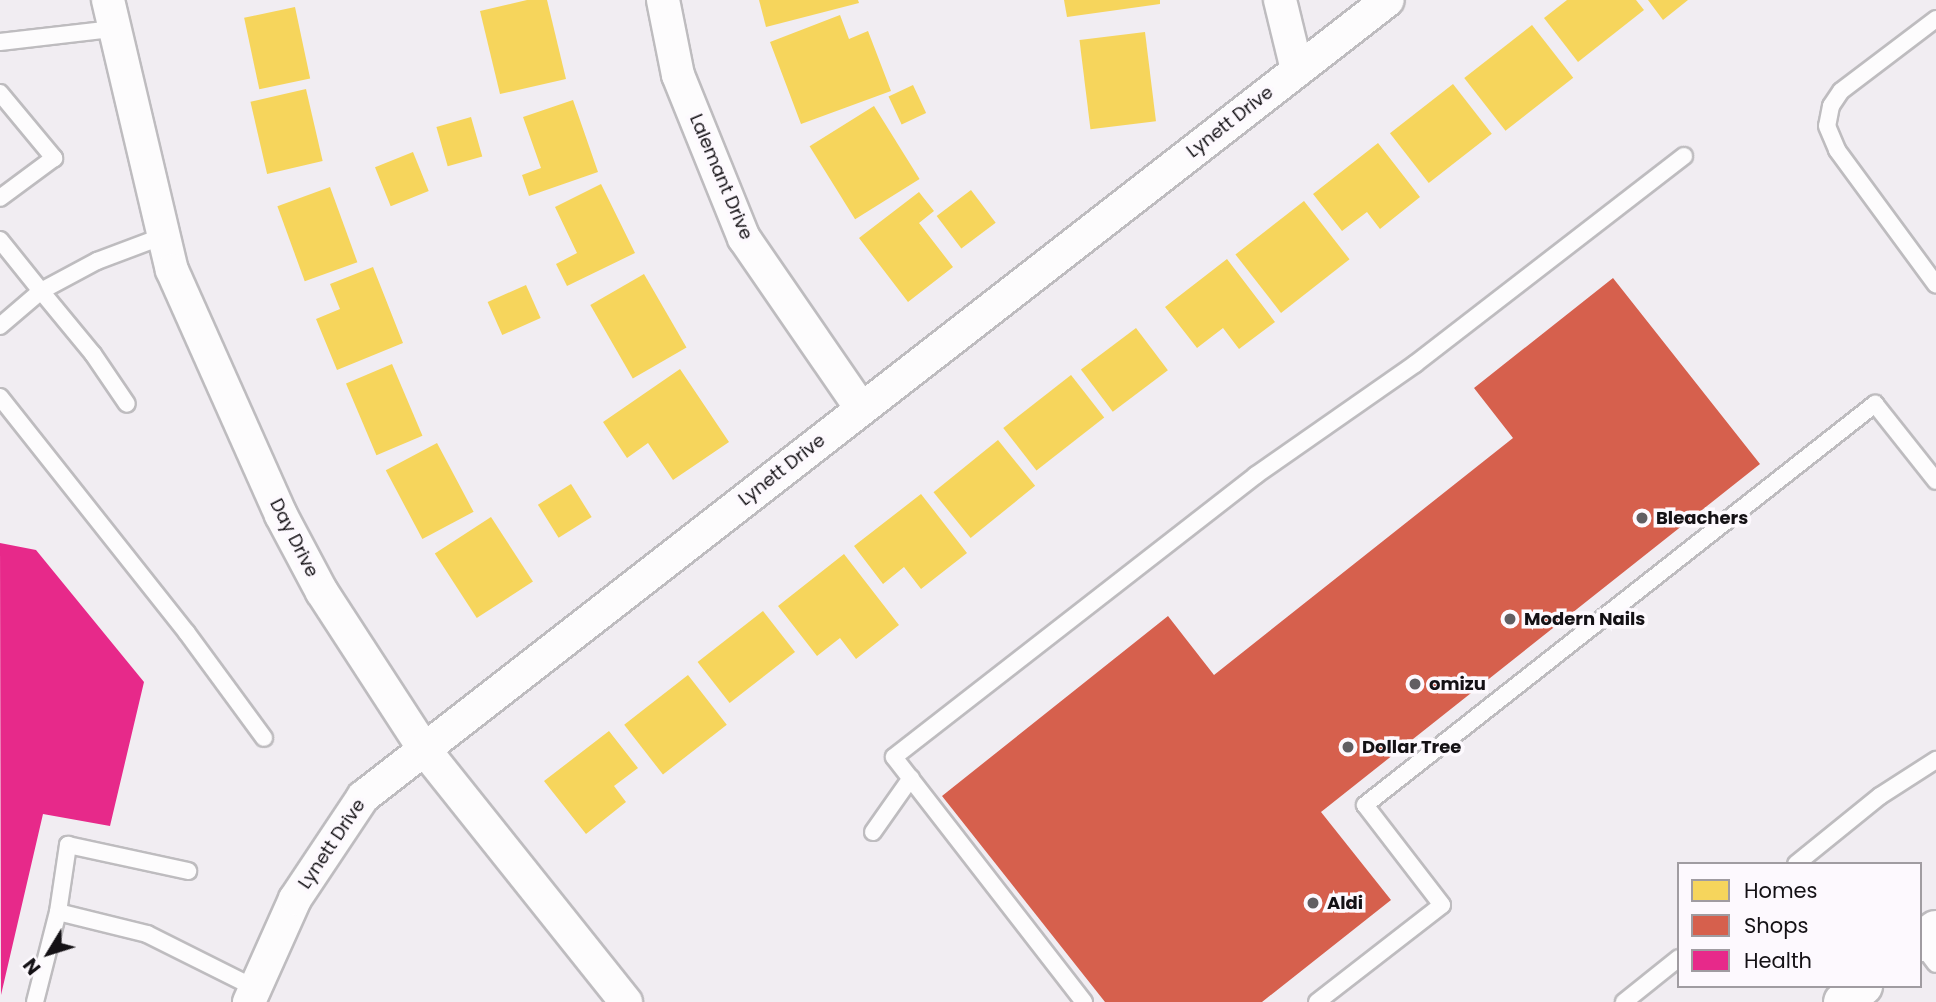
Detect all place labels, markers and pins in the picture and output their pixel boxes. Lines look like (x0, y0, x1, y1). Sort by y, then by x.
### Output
place label: Bleachers (1656, 507, 1748, 529)
marker: Bleachers (1634, 510, 1650, 526)
place label: Modern Nails (1524, 608, 1645, 630)
marker: Modern Nails (1502, 611, 1518, 627)
place label: omizu (1429, 673, 1486, 695)
marker: omizu (1407, 676, 1423, 692)
place label: Dollar Tree (1362, 736, 1461, 758)
marker: Dollar Tree (1340, 739, 1356, 755)
place label: Aldi (1327, 892, 1363, 914)
marker: Aldi (1305, 895, 1321, 911)

